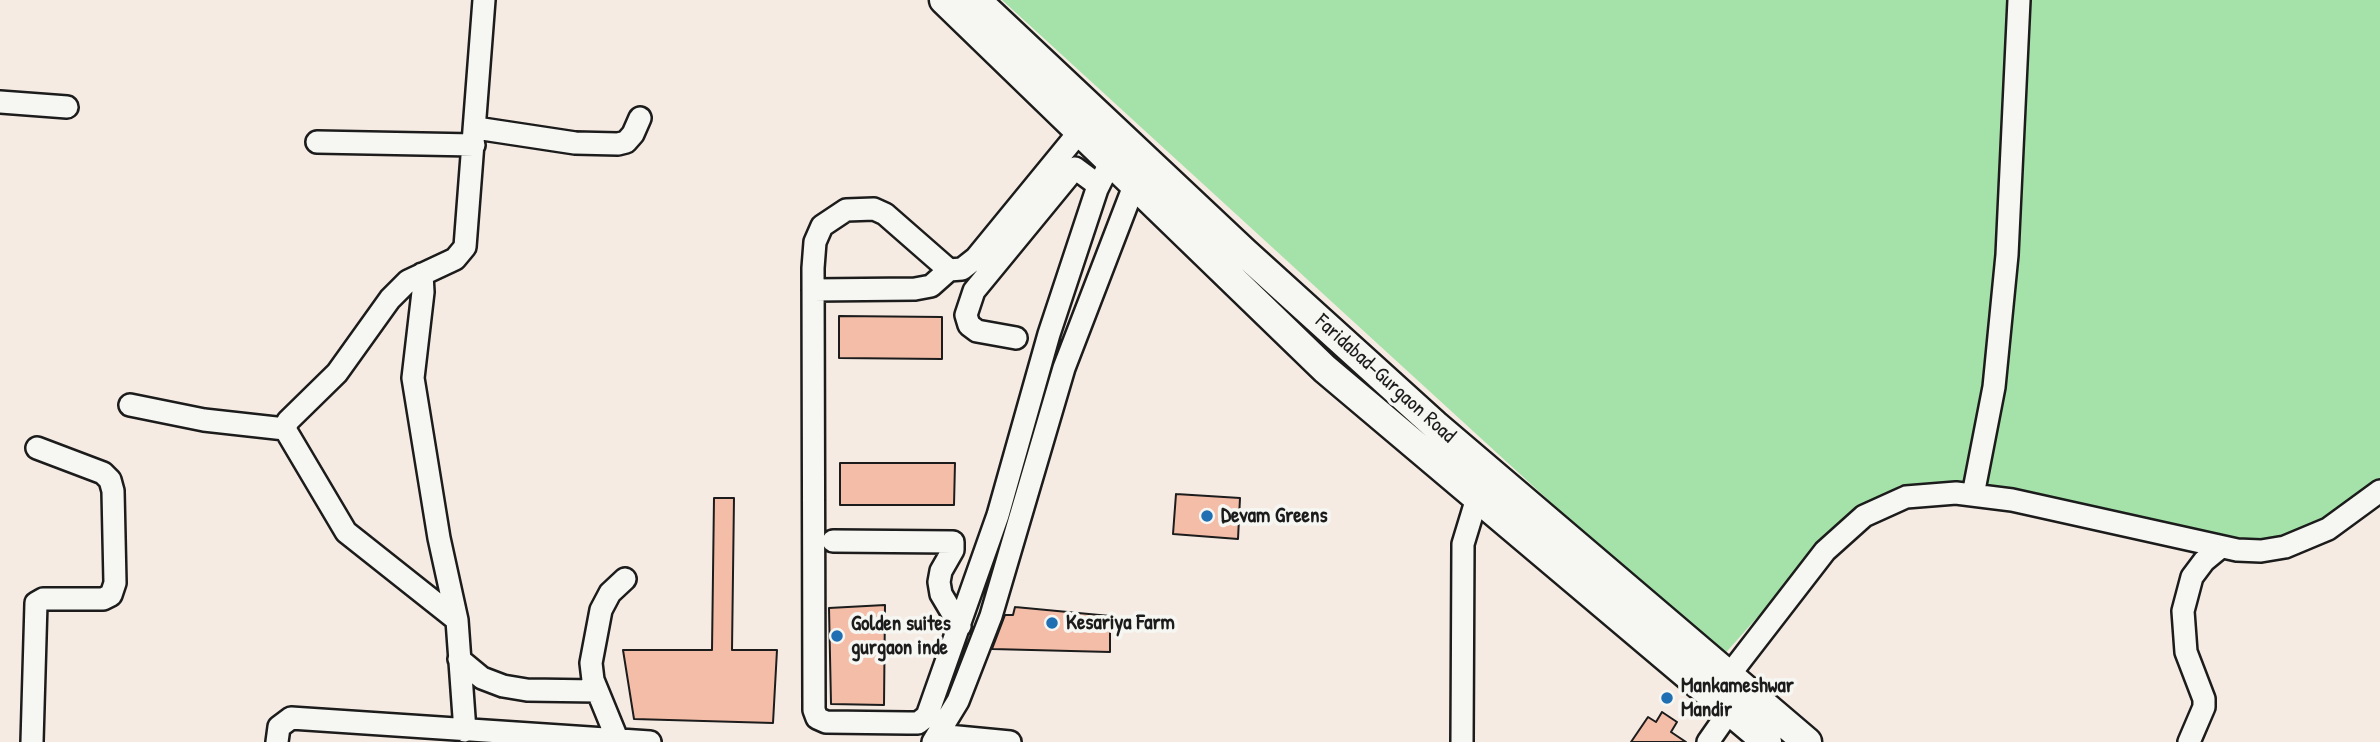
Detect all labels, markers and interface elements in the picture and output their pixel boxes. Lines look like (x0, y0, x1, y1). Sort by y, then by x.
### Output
street label: Faridabad-Gurgaon Road (1310, 309, 1460, 449)
place label: Devam Greens (1221, 503, 1328, 529)
marker: Devam Greens (1199, 508, 1215, 524)
place label: Kesariya Farm (1066, 610, 1175, 636)
place label: Golden suites gurgaon inde (851, 611, 951, 661)
marker: Kesariya Farm (1044, 615, 1060, 631)
marker: Golden suites gurgaon inde (829, 628, 845, 644)
place label: Mankameshwar Mandir (1681, 673, 1794, 723)
marker: Mankameshwar Mandir (1659, 690, 1675, 706)

